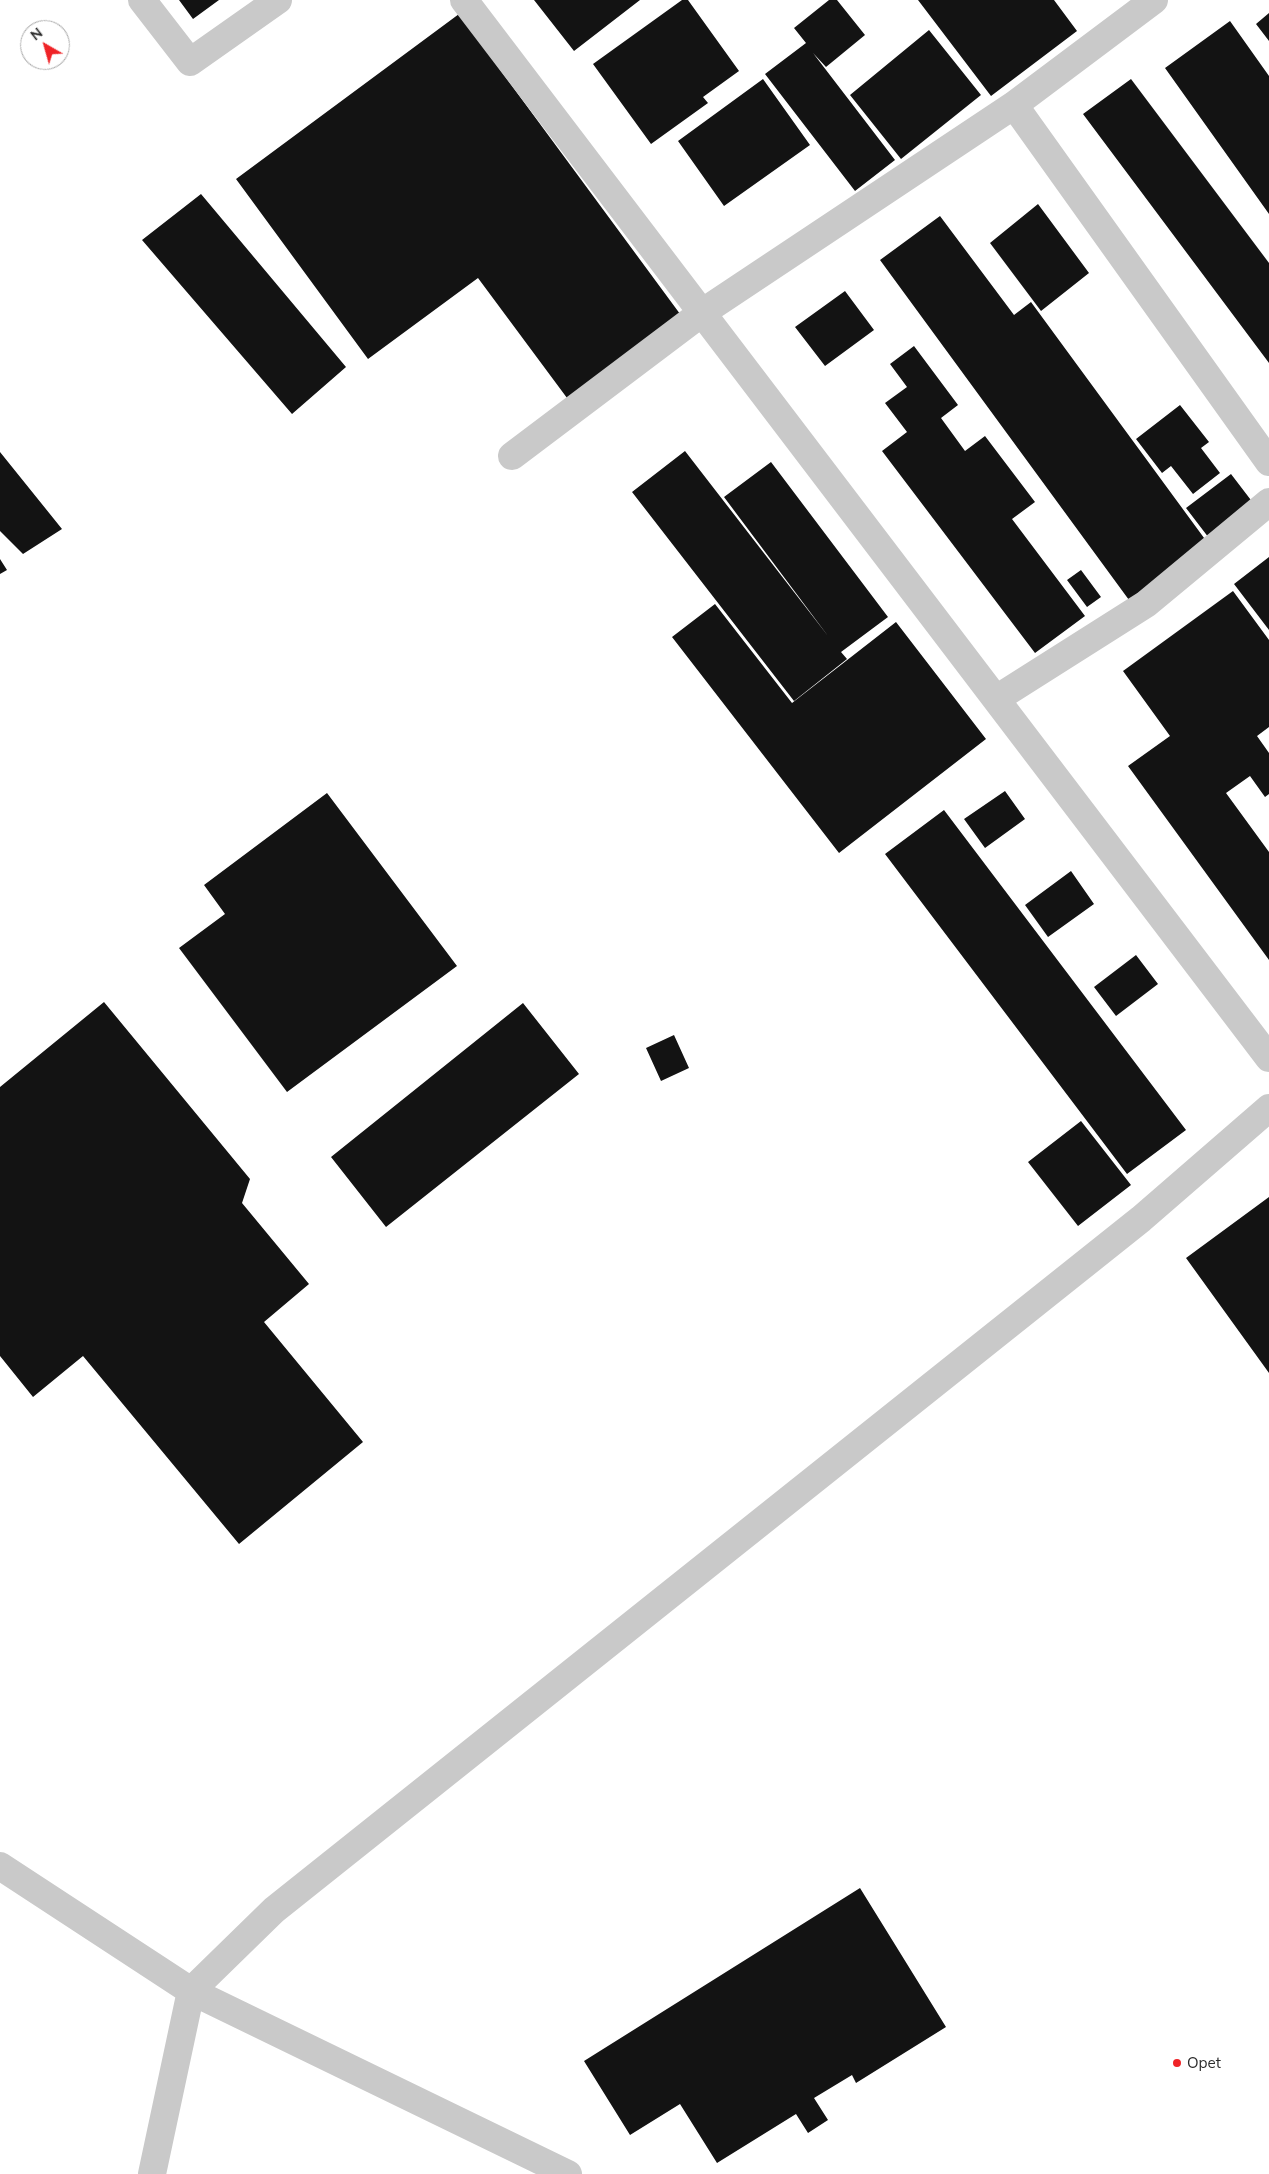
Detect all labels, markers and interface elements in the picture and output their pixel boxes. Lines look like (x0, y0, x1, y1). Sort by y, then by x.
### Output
north arrow (20, 20, 70, 70)
text: N (27, 24, 46, 44)
place label: Opet (1187, 2054, 1221, 2072)
marker: Opet (1171, 2057, 1183, 2069)

